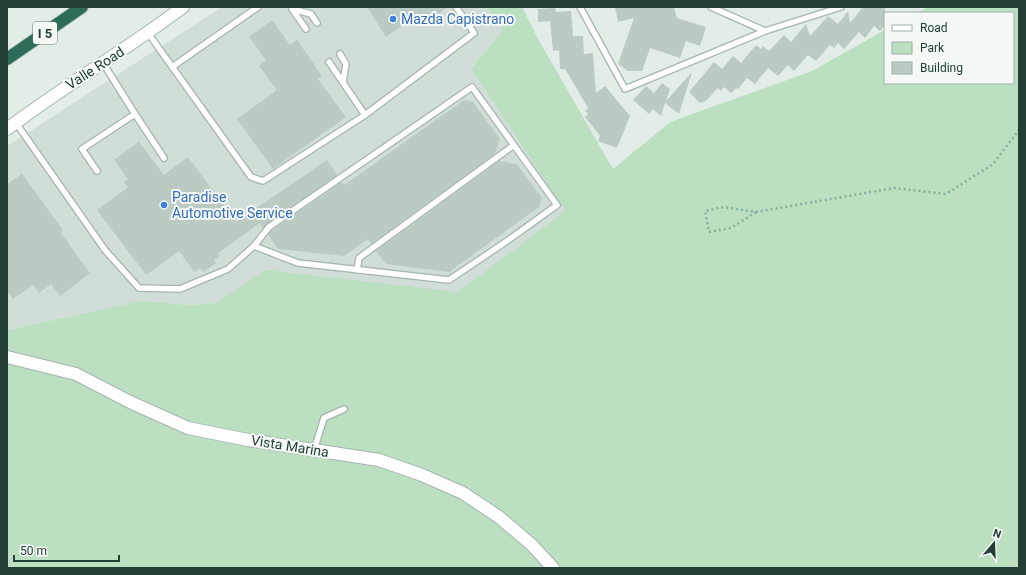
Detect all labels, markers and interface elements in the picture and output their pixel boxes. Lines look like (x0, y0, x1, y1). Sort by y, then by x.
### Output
place label: Mazda Capistrano (401, 11, 514, 27)
legend (884, 12, 1014, 84)
marker: Mazda Capistrano (388, 14, 398, 24)
text: Road (920, 21, 948, 35)
road number: I 5 (33, 22, 57, 44)
text: Park (920, 41, 945, 55)
street label: Valle Road (63, 43, 127, 93)
text: Building (920, 61, 963, 75)
place label: Paradise Automotive Service (172, 189, 293, 221)
marker: Paradise Automotive Service (159, 200, 169, 210)
street label: Vista Marina (250, 432, 330, 460)
north arrow (974, 523, 1014, 563)
text: N (991, 527, 1003, 542)
scale bar (14, 537, 119, 563)
text: 50 m (20, 544, 47, 558)

